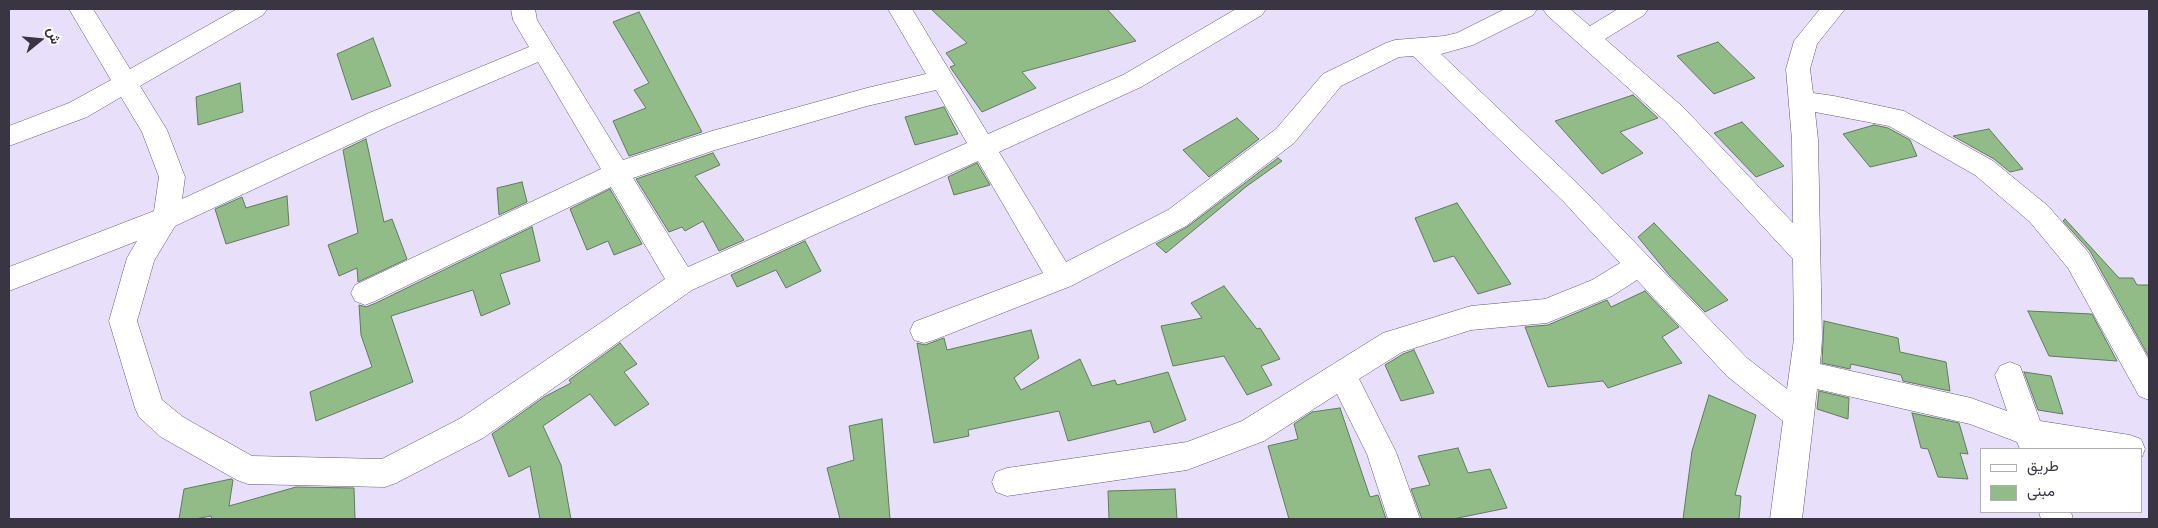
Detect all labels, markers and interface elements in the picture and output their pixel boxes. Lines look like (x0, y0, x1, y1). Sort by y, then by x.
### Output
north arrow (15, 15, 65, 65)
text: ش (44, 25, 64, 46)
legend (1980, 448, 2143, 513)
text: طريق (2027, 457, 2059, 475)
text: مبنى (2027, 482, 2055, 500)

